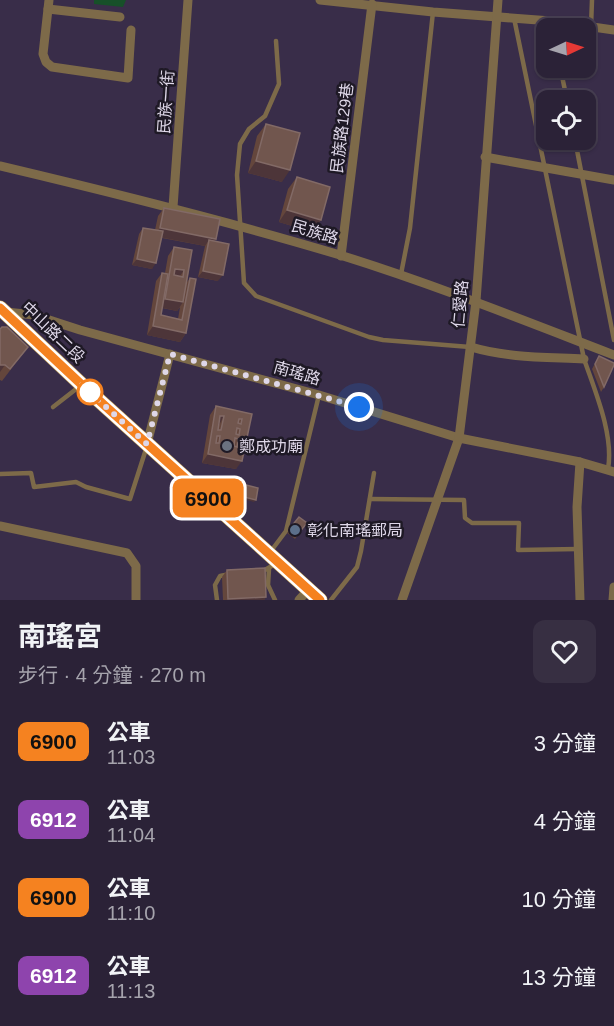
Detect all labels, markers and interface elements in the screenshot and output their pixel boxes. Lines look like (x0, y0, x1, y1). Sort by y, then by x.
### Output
north arrow (536, 18, 596, 78)
map controls (536, 18, 596, 150)
street label: 民族一街 (155, 69, 177, 135)
street label: 民族路129巷 (328, 82, 356, 174)
button: locate (536, 90, 596, 150)
street label: 民族路 (290, 217, 340, 247)
street label: 仁愛路 (449, 279, 471, 329)
street label: 中山路二段 (18, 298, 88, 366)
street label: 南瑤路 (272, 358, 322, 388)
unlabelled marker (77, 379, 103, 405)
your location (344, 392, 374, 422)
place label: 鄭成功廟 (239, 438, 303, 455)
marker: 鄭成功廟 (220, 439, 234, 453)
line badge: 6900 (166, 478, 250, 518)
text: 6900 (185, 487, 231, 510)
place label: 彰化南瑤郵局 (307, 522, 403, 539)
marker: 彰化南瑤郵局 (288, 523, 302, 537)
button: heart (533, 620, 596, 683)
text: 南瑤宮 (18, 621, 102, 652)
text: 步行 · 4 分鐘 · 270 m (18, 664, 206, 686)
text: 公車 (107, 720, 151, 745)
text: 6900 (30, 730, 77, 753)
text: 3 分鐘 (534, 731, 596, 756)
text: 11:03 (107, 746, 155, 768)
text: 公車 (107, 798, 151, 823)
text: 6912 (30, 808, 77, 831)
text: 4 分鐘 (534, 809, 596, 834)
text: 11:04 (107, 824, 155, 846)
text: 公車 (107, 876, 151, 901)
text: 6900 (30, 886, 77, 909)
text: 10 分鐘 (521, 887, 596, 912)
text: 11:10 (107, 902, 155, 924)
text: 公車 (107, 954, 151, 979)
text: 6912 (30, 964, 77, 987)
text: 13 分鐘 (521, 965, 596, 990)
text: 11:13 (107, 980, 155, 1002)

